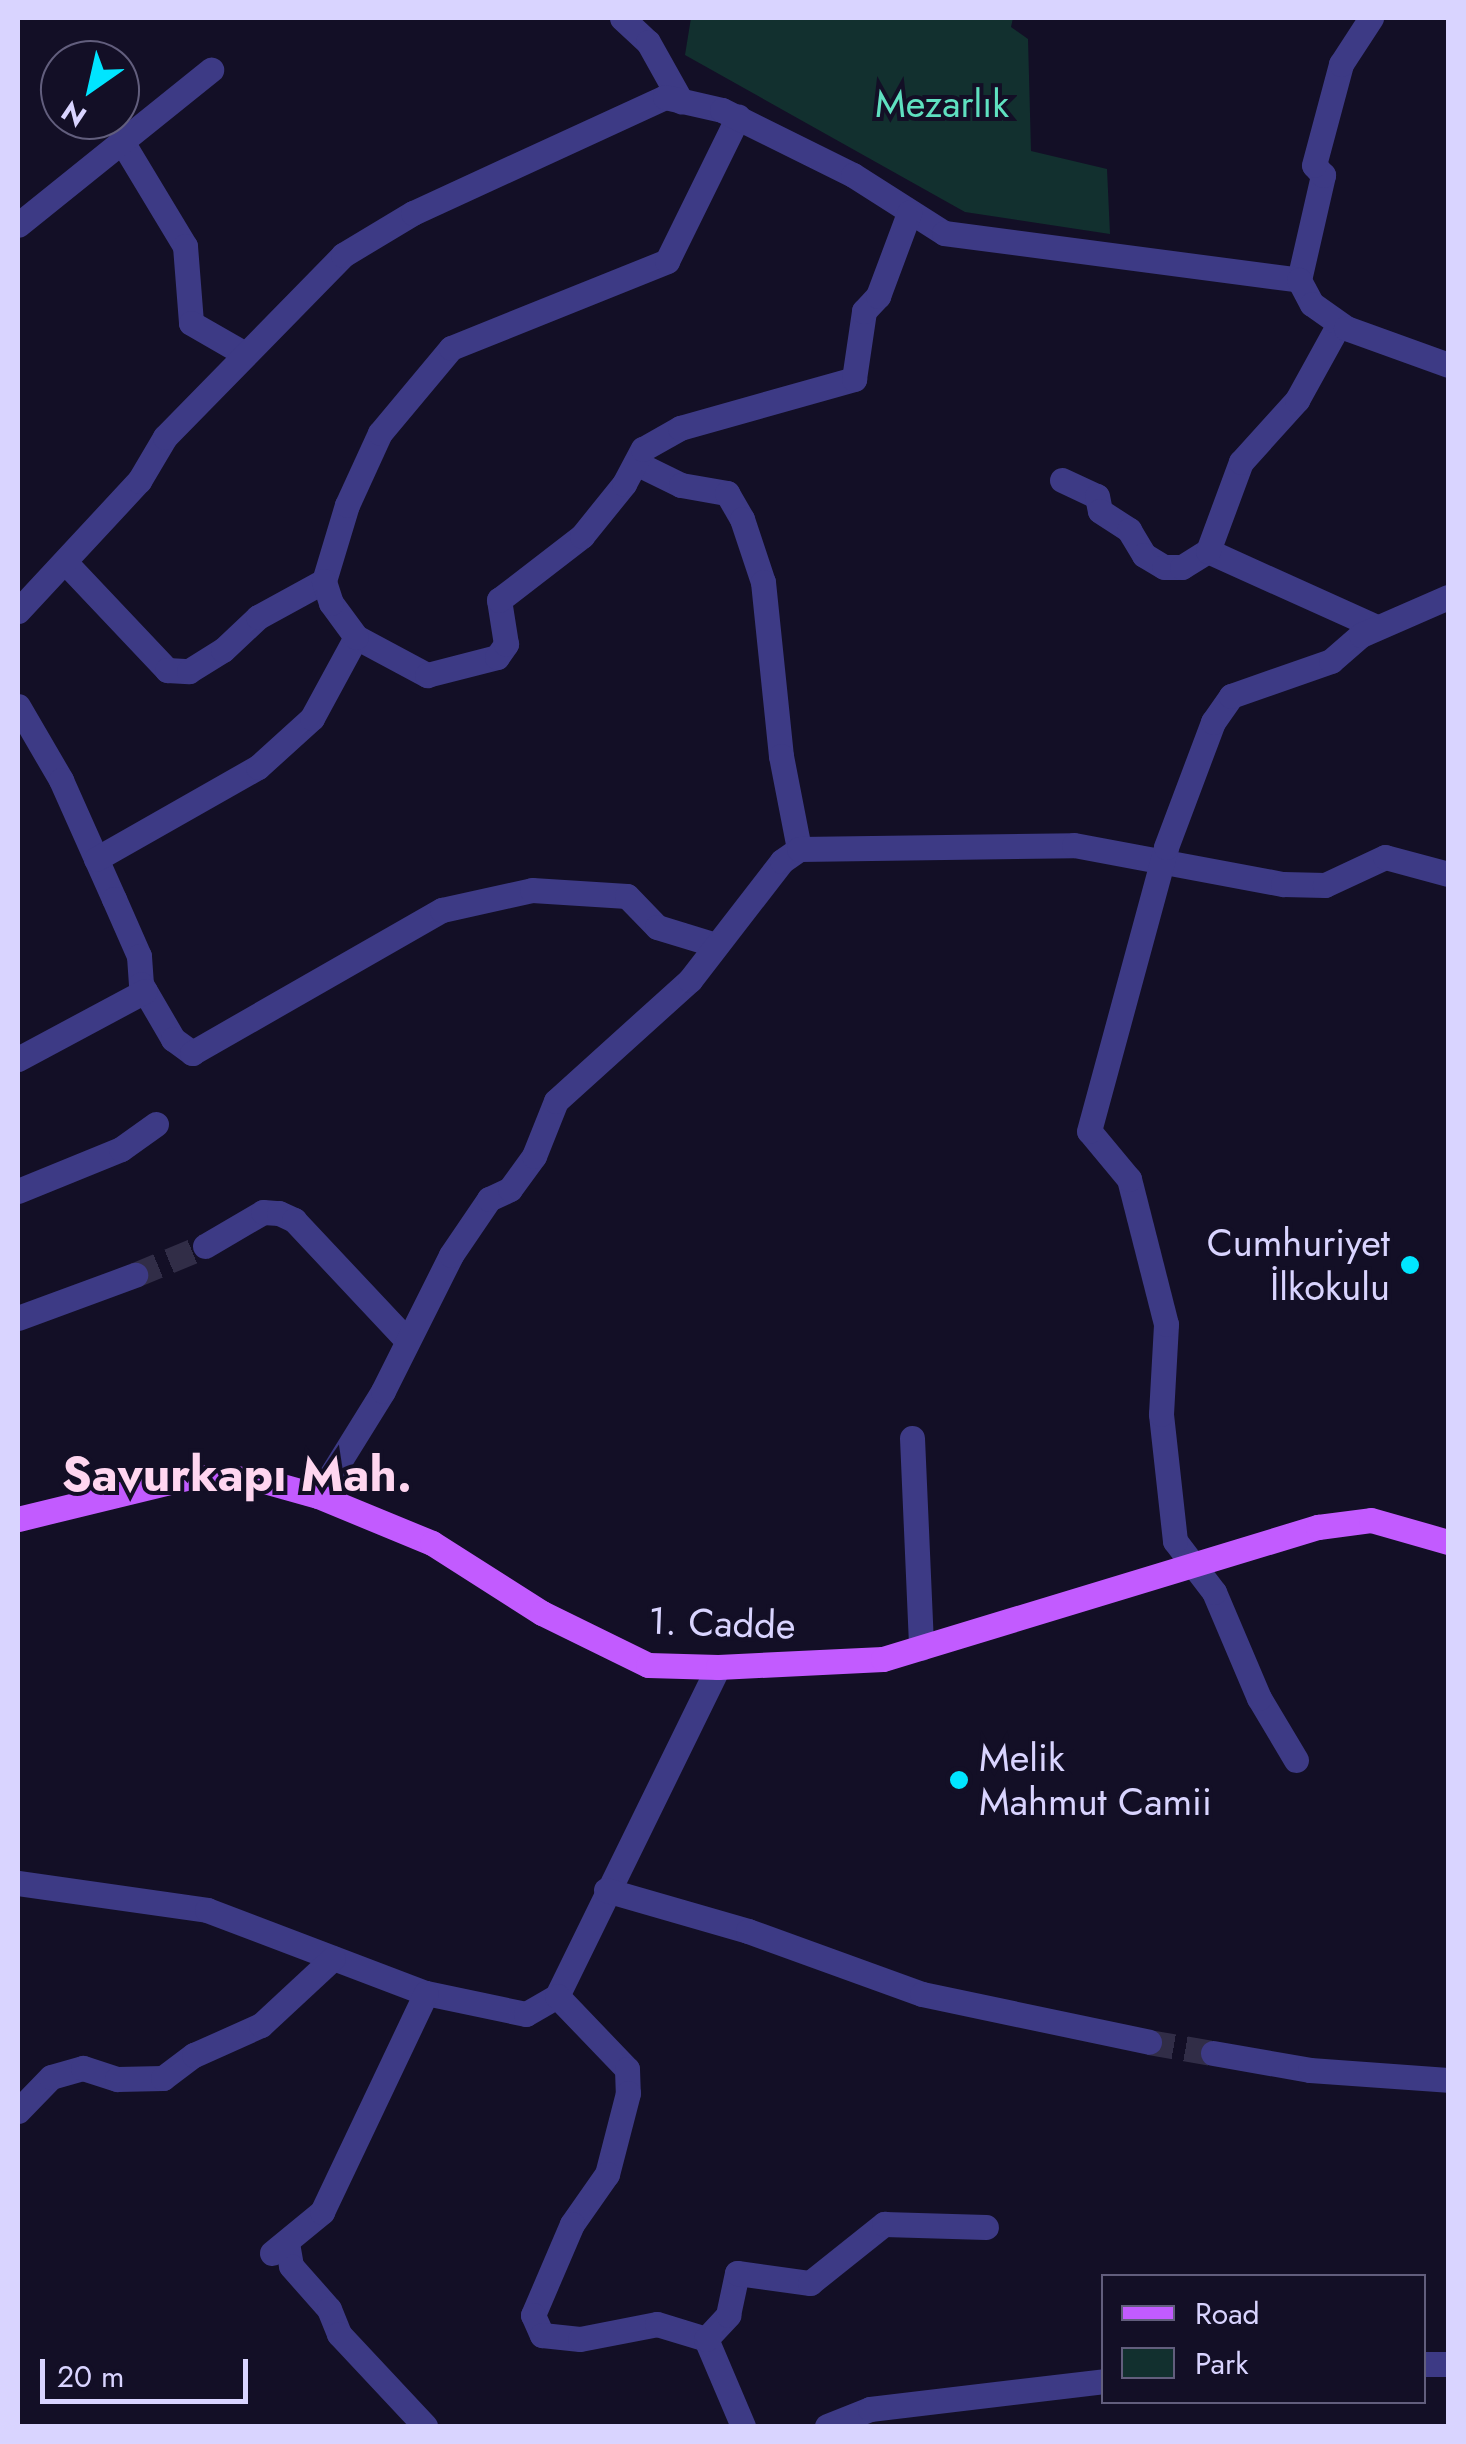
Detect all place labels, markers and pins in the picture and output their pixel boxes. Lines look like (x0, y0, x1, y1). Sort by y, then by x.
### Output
place label: Cumhuriyet İlkokulu (1207, 1220, 1390, 1310)
marker: Cumhuriyet İlkokulu (1399, 1254, 1421, 1276)
place label: Melik Mahmut Camii (979, 1735, 1212, 1825)
marker: Melik Mahmut Camii (948, 1769, 970, 1791)

